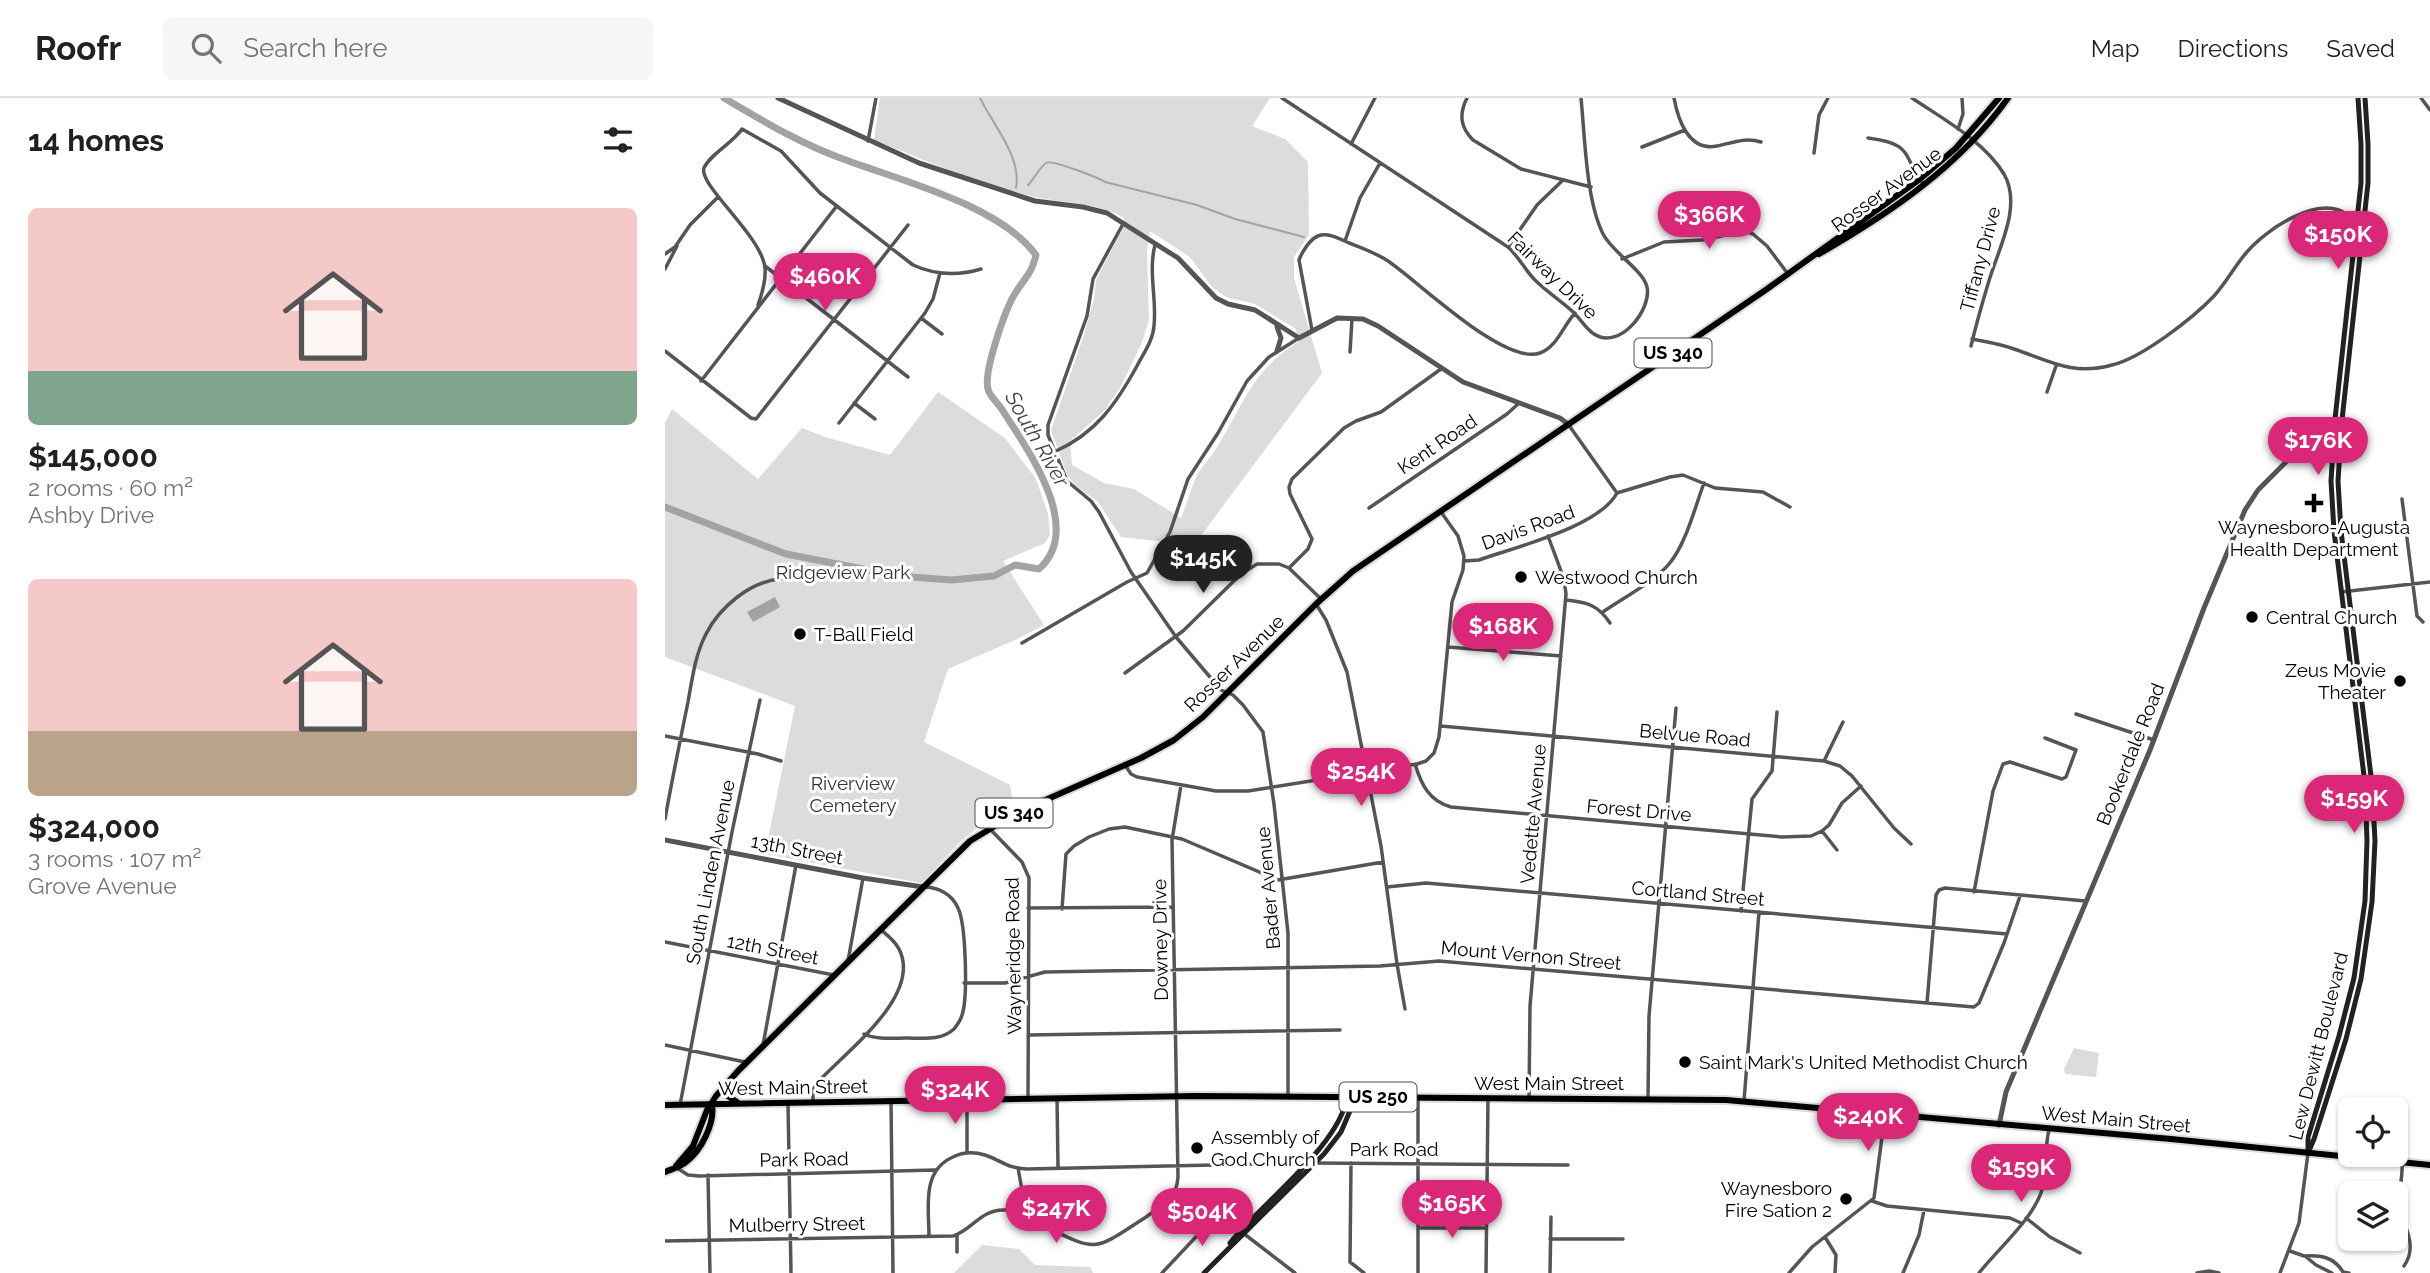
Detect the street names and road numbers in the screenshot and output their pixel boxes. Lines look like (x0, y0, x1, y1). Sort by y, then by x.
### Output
street label: Rosser Avenue (1827, 142, 1945, 236)
street label: Tiffany Drive (1955, 204, 2005, 314)
street label: Fairway Drive (1504, 227, 1602, 323)
road number: US 340 (1635, 339, 1711, 368)
street label: Kent Road (1393, 410, 1481, 478)
street label: Davis Road (1478, 500, 1578, 554)
street label: Rosser Avenue (1180, 610, 1288, 716)
street label: Bookerdale Road (2091, 680, 2169, 828)
street label: Belvue Road (1638, 719, 1752, 751)
street label: Vedette Avenue (1516, 743, 1550, 885)
street label: South Linden Avenue (681, 778, 739, 966)
street label: Forest Drive (1586, 794, 1692, 826)
road number: US 340 (975, 798, 1053, 828)
street label: Bader Avenue (1252, 826, 1284, 950)
street label: 13th Street (749, 829, 845, 869)
street label: Cortland Street (1631, 876, 1766, 910)
street label: Wayneridge Road (1001, 877, 1025, 1035)
street label: Downey Drive (1148, 879, 1172, 1001)
street label: 12th Street (725, 929, 821, 969)
street label: Mount Vernon Street (1440, 936, 1623, 974)
street label: Lew Dewitt Boulevard (2284, 950, 2352, 1142)
street label: West Main Street (1474, 1072, 1625, 1094)
street label: West Main Street (718, 1075, 869, 1099)
road number: US 250 (1339, 1082, 1417, 1112)
street label: West Main Street (2040, 1102, 2192, 1137)
street label: Park Road (1349, 1138, 1439, 1160)
street label: Park Road (759, 1147, 849, 1171)
street label: Mulberry Street (728, 1212, 866, 1236)

